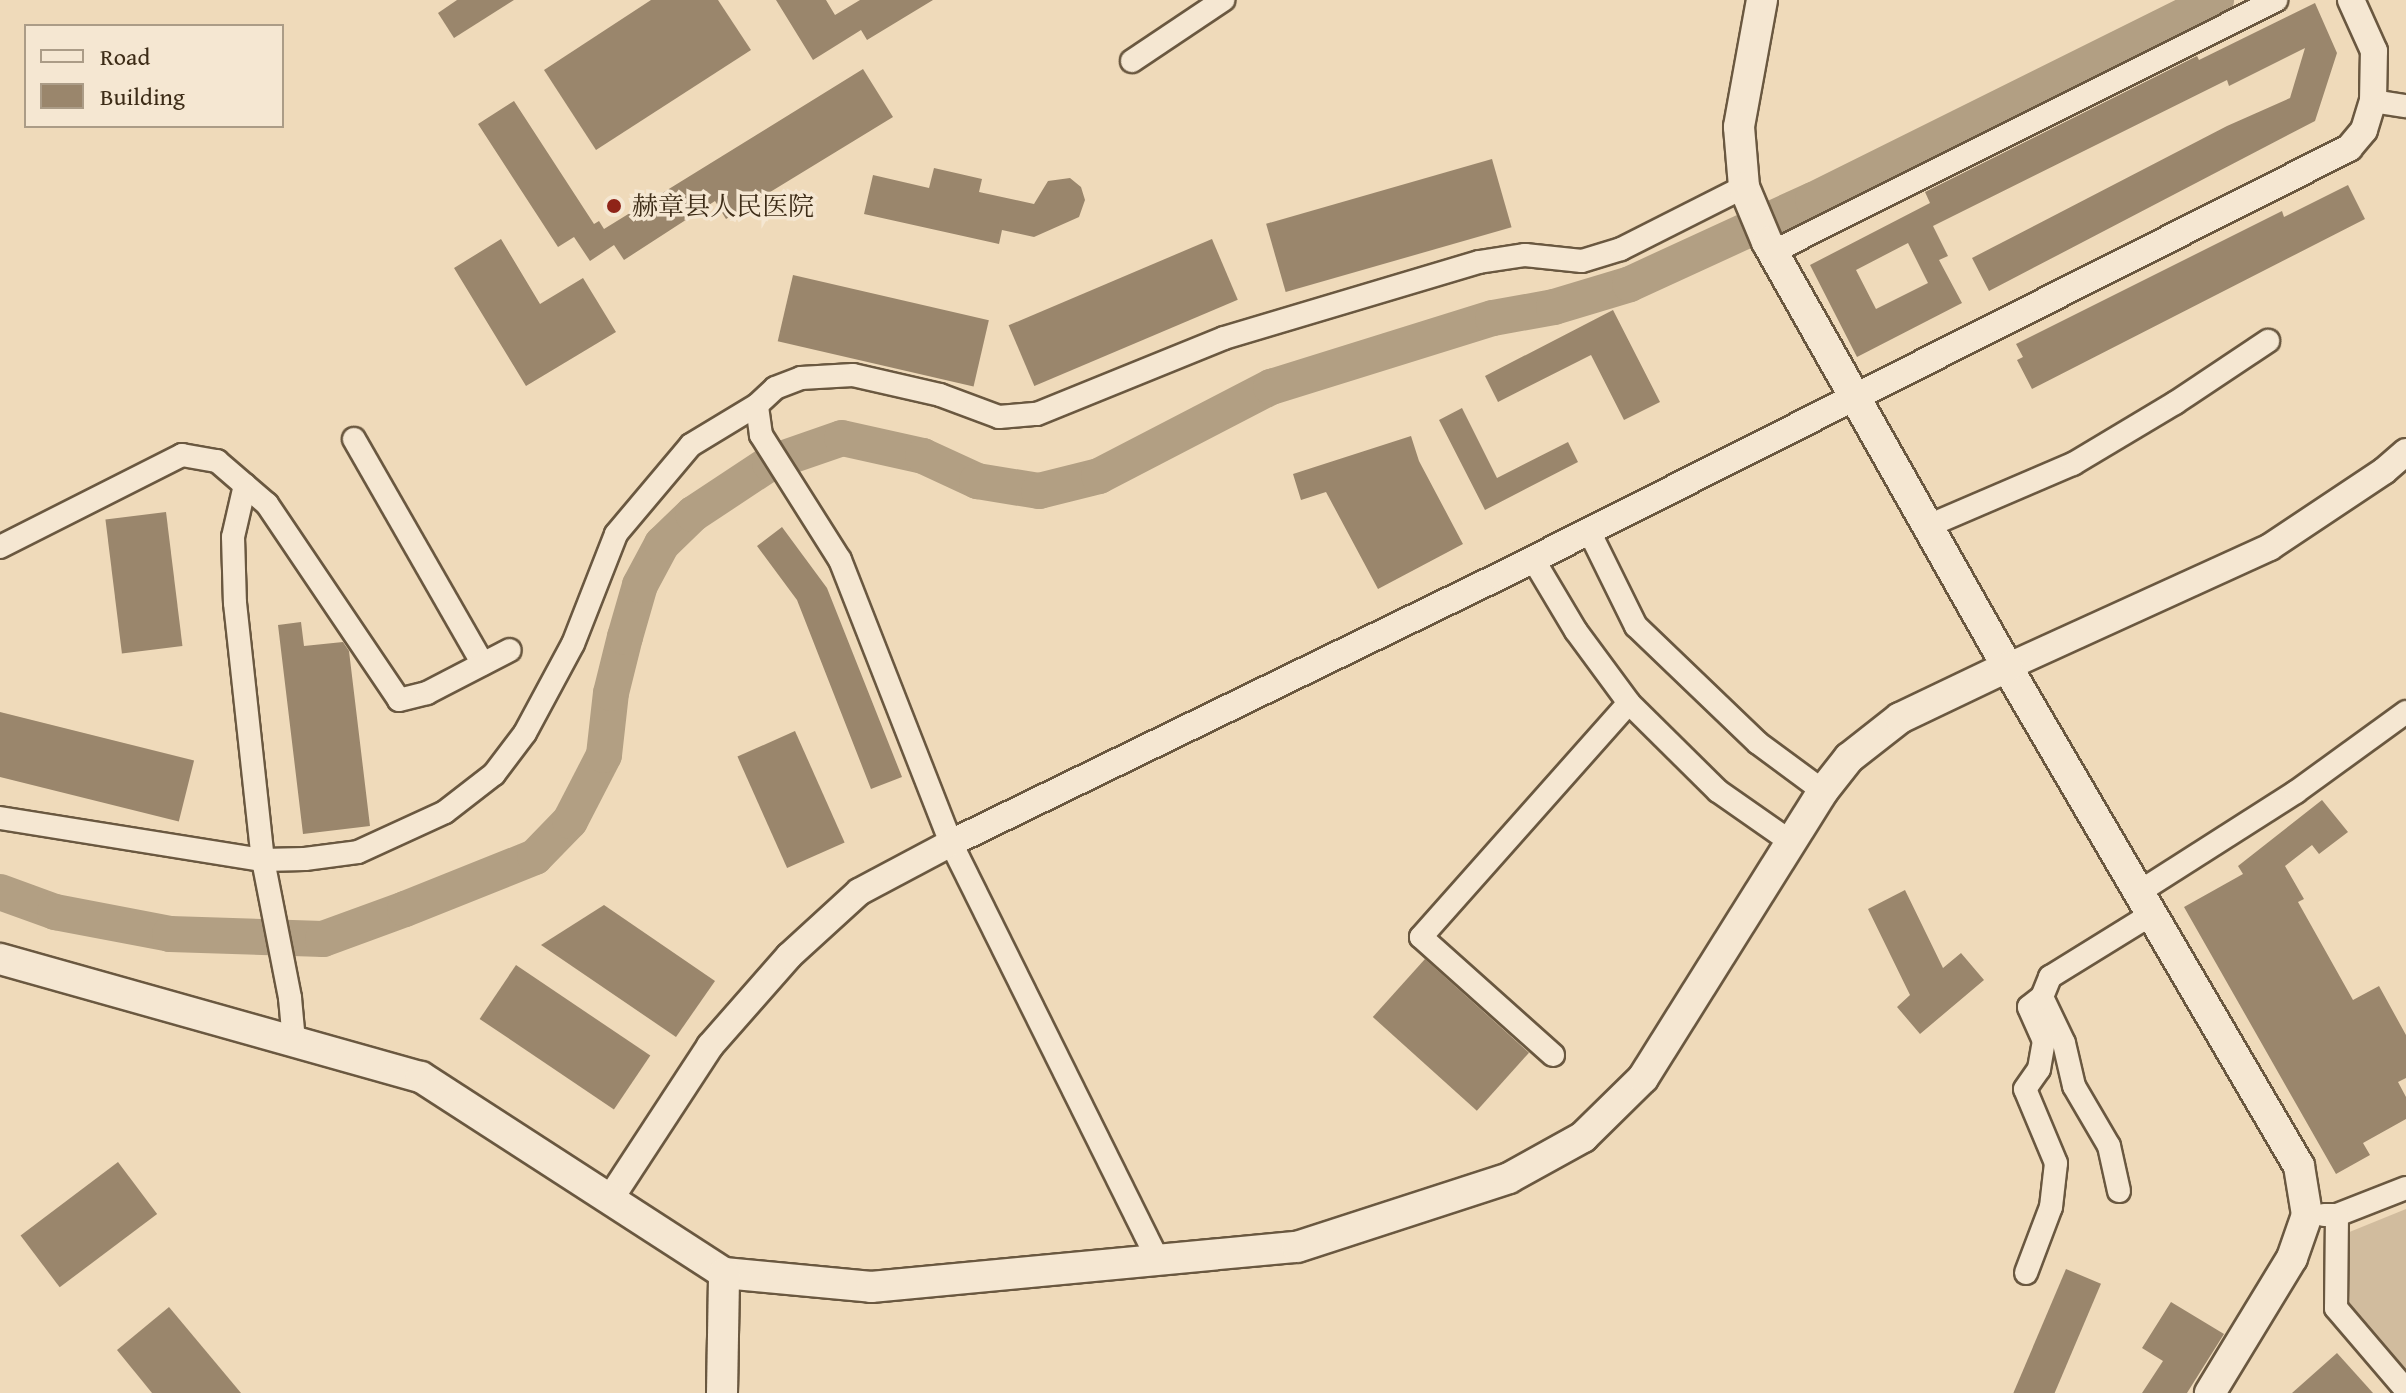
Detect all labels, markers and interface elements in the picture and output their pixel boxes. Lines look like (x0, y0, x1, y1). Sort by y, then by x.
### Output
legend (24, 24, 284, 128)
text: Road (100, 39, 150, 74)
text: Building (100, 79, 185, 114)
place label: 赫章县人民医院 (632, 190, 814, 222)
marker: 赫章县人民医院 (603, 195, 625, 217)

